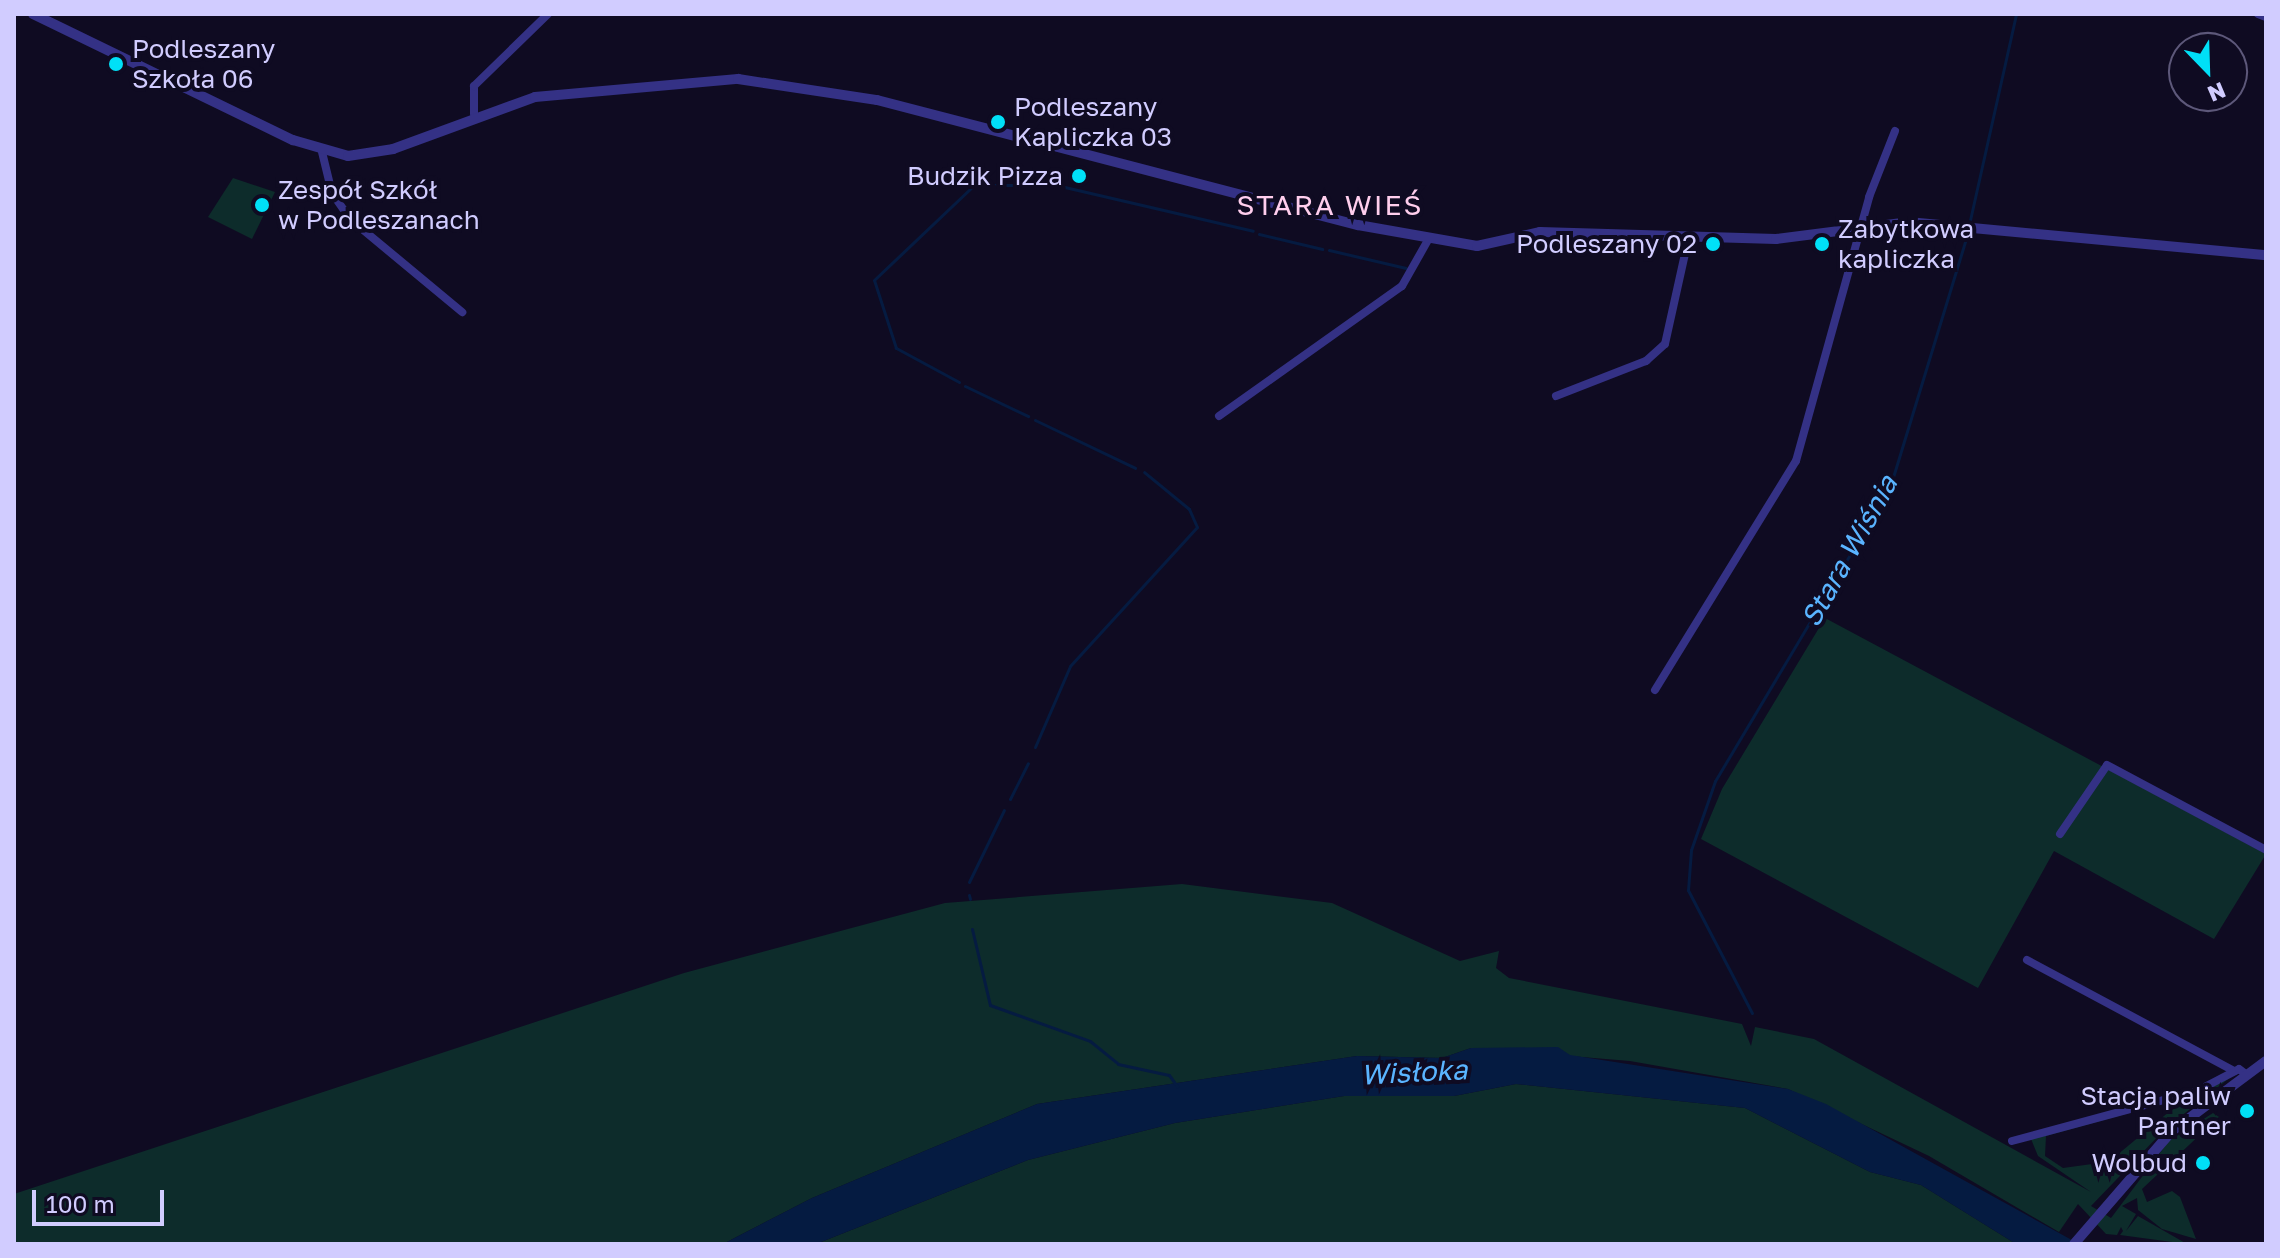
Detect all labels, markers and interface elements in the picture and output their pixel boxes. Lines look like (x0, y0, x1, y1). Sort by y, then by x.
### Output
north arrow (2168, 32, 2248, 112)
place label: Podleszany Szkoła 06 (132, 33, 275, 94)
marker: Podleszany Szkoła 06 (107, 55, 125, 73)
text: N (2204, 77, 2230, 108)
place label: Podleszany Kapliczka 03 (1014, 91, 1172, 152)
marker: Podleszany Kapliczka 03 (989, 113, 1007, 131)
place label: Budzik Pizza (907, 160, 1063, 192)
marker: Budzik Pizza (1070, 167, 1088, 185)
place label: Zespół Szkół w Podleszanach (278, 174, 480, 236)
district label: STARA WIEŚ (1237, 188, 1423, 222)
marker: Zespół Szkół w Podleszanach (253, 196, 271, 214)
place label: Zabytkowa kapliczka (1838, 213, 1974, 274)
place label: Podleszany 02 (1516, 228, 1697, 260)
marker: Podleszany 02 (1704, 235, 1722, 253)
marker: Zabytkowa kapliczka (1813, 235, 1831, 253)
water label: Stara Wiśnia (1794, 470, 1904, 632)
water label: Wisłoka (1360, 1052, 1468, 1092)
place label: Stacja paliw Partner (2080, 1080, 2231, 1142)
marker: Stacja paliw Partner (2238, 1102, 2256, 1120)
place label: Wolbud (2091, 1147, 2187, 1179)
marker: Wolbud (2194, 1154, 2212, 1172)
scale bar (36, 1174, 168, 1224)
text: 100 m (46, 1189, 115, 1218)

